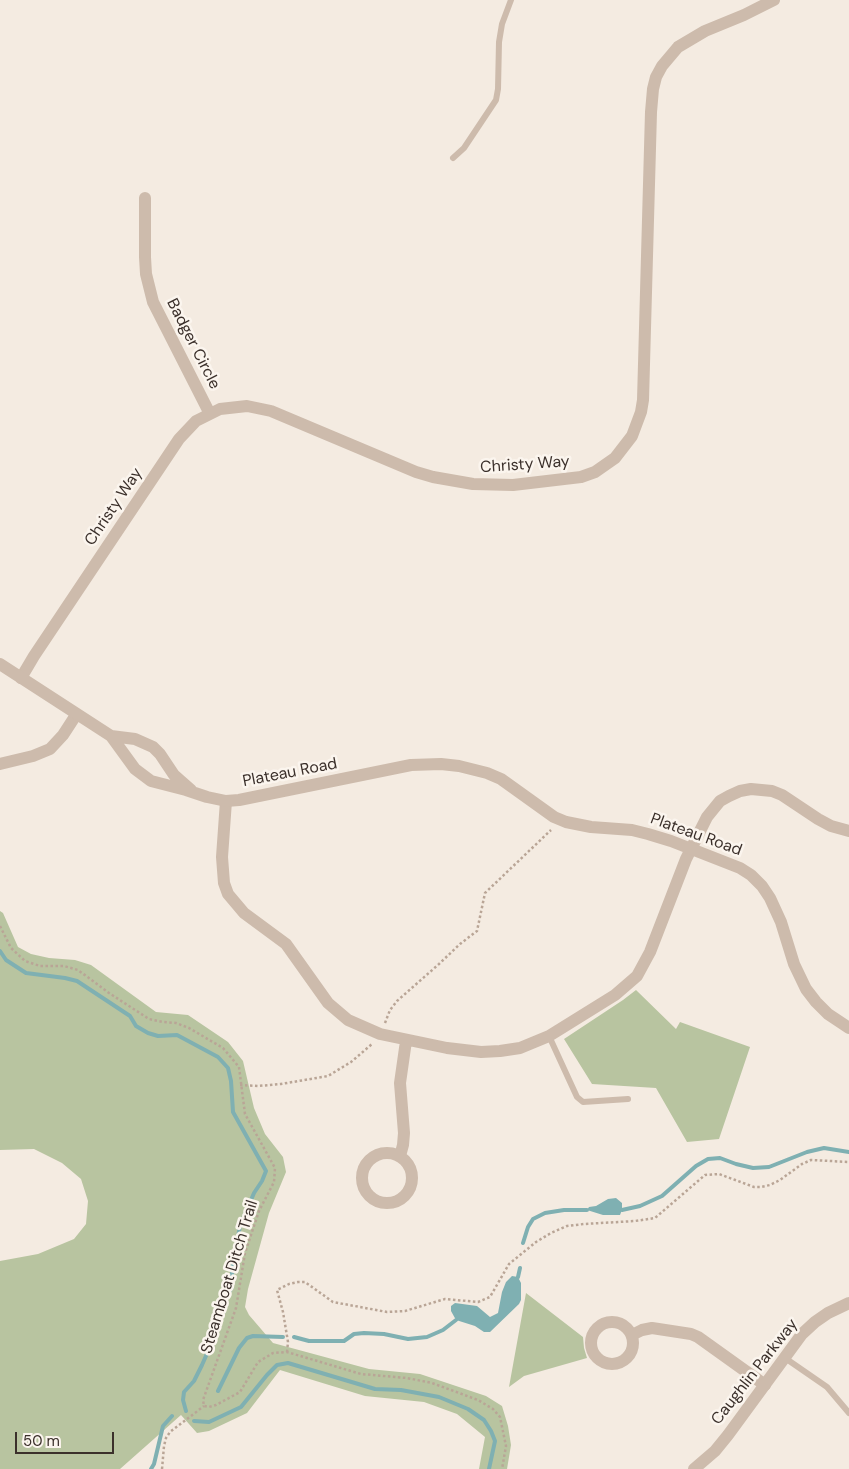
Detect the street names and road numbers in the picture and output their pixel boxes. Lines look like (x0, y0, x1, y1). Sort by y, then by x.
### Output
street label: Badger Circle (162, 296, 224, 392)
street label: Christy Way (480, 452, 570, 478)
street label: Christy Way (81, 464, 147, 550)
street label: Plateau Road (241, 754, 339, 792)
street label: Plateau Road (648, 810, 744, 860)
street label: Steamboat Ditch Trail (198, 1198, 262, 1356)
street label: Caughlin Parkway (708, 1315, 802, 1429)

